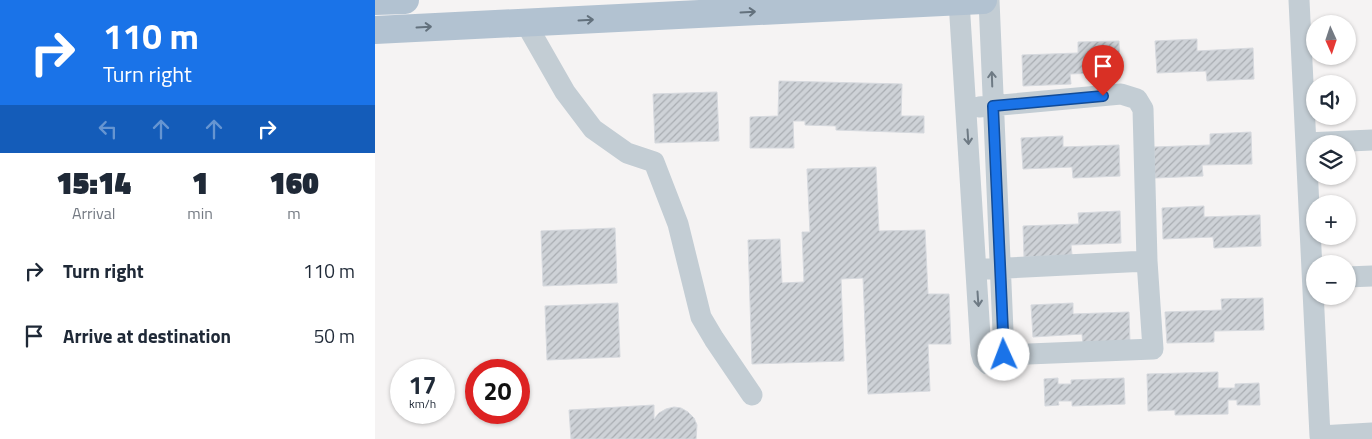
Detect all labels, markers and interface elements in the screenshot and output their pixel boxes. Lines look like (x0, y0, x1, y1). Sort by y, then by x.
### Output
one-way arrow (740, 7, 756, 16)
text: 110 m (103, 9, 199, 63)
one-way arrow (578, 15, 594, 24)
north arrow (1306, 15, 1356, 65)
map controls (1306, 15, 1356, 305)
icon: right (20, 20, 85, 85)
one-way arrow (415, 23, 431, 32)
pin (1082, 45, 1124, 96)
icon: arrive (1089, 52, 1117, 80)
text: Turn right (103, 57, 192, 91)
one-way arrow (987, 71, 997, 88)
button: sound (1306, 75, 1356, 125)
icon: left (94, 115, 122, 143)
icon: ahead (147, 115, 175, 143)
icon: ahead (200, 115, 228, 143)
icon: right (253, 115, 281, 143)
one-way arrow (963, 129, 973, 145)
button: layers (1306, 135, 1356, 185)
text: 15:14 (56, 160, 131, 206)
text: 1 (192, 160, 208, 206)
text: 160 (269, 160, 319, 206)
button: + (1306, 195, 1356, 245)
text: Arrival (72, 201, 115, 225)
text: min (187, 201, 213, 225)
text: m (287, 201, 301, 225)
button: − (1306, 255, 1356, 305)
text: Turn right (63, 256, 144, 285)
text: 110 m (303, 256, 355, 285)
icon: right (20, 257, 48, 285)
one-way arrow (973, 291, 983, 307)
text: Arrive at destination (63, 321, 231, 350)
text: 50 m (314, 321, 355, 350)
icon: arrive (20, 322, 48, 350)
position arrow (977, 328, 1029, 380)
speed limit sign: 20 (465, 359, 530, 424)
text: 17 (408, 366, 437, 404)
text: km/h (409, 394, 436, 413)

